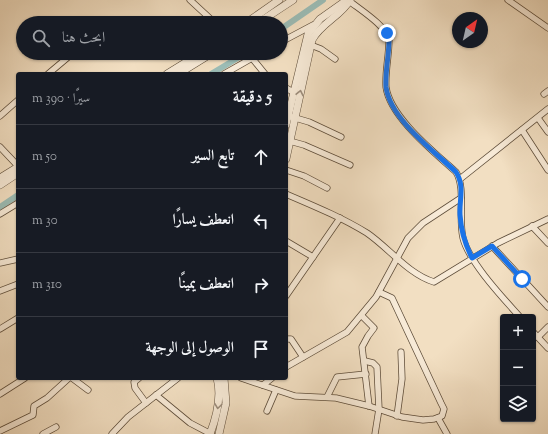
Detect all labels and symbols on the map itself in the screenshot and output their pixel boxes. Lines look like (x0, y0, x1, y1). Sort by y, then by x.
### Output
north arrow (452, 12, 488, 48)
route end (378, 24, 396, 42)
one-way arrow (296, 90, 304, 96)
route start (513, 270, 531, 288)
one-way arrow (214, 403, 223, 409)

